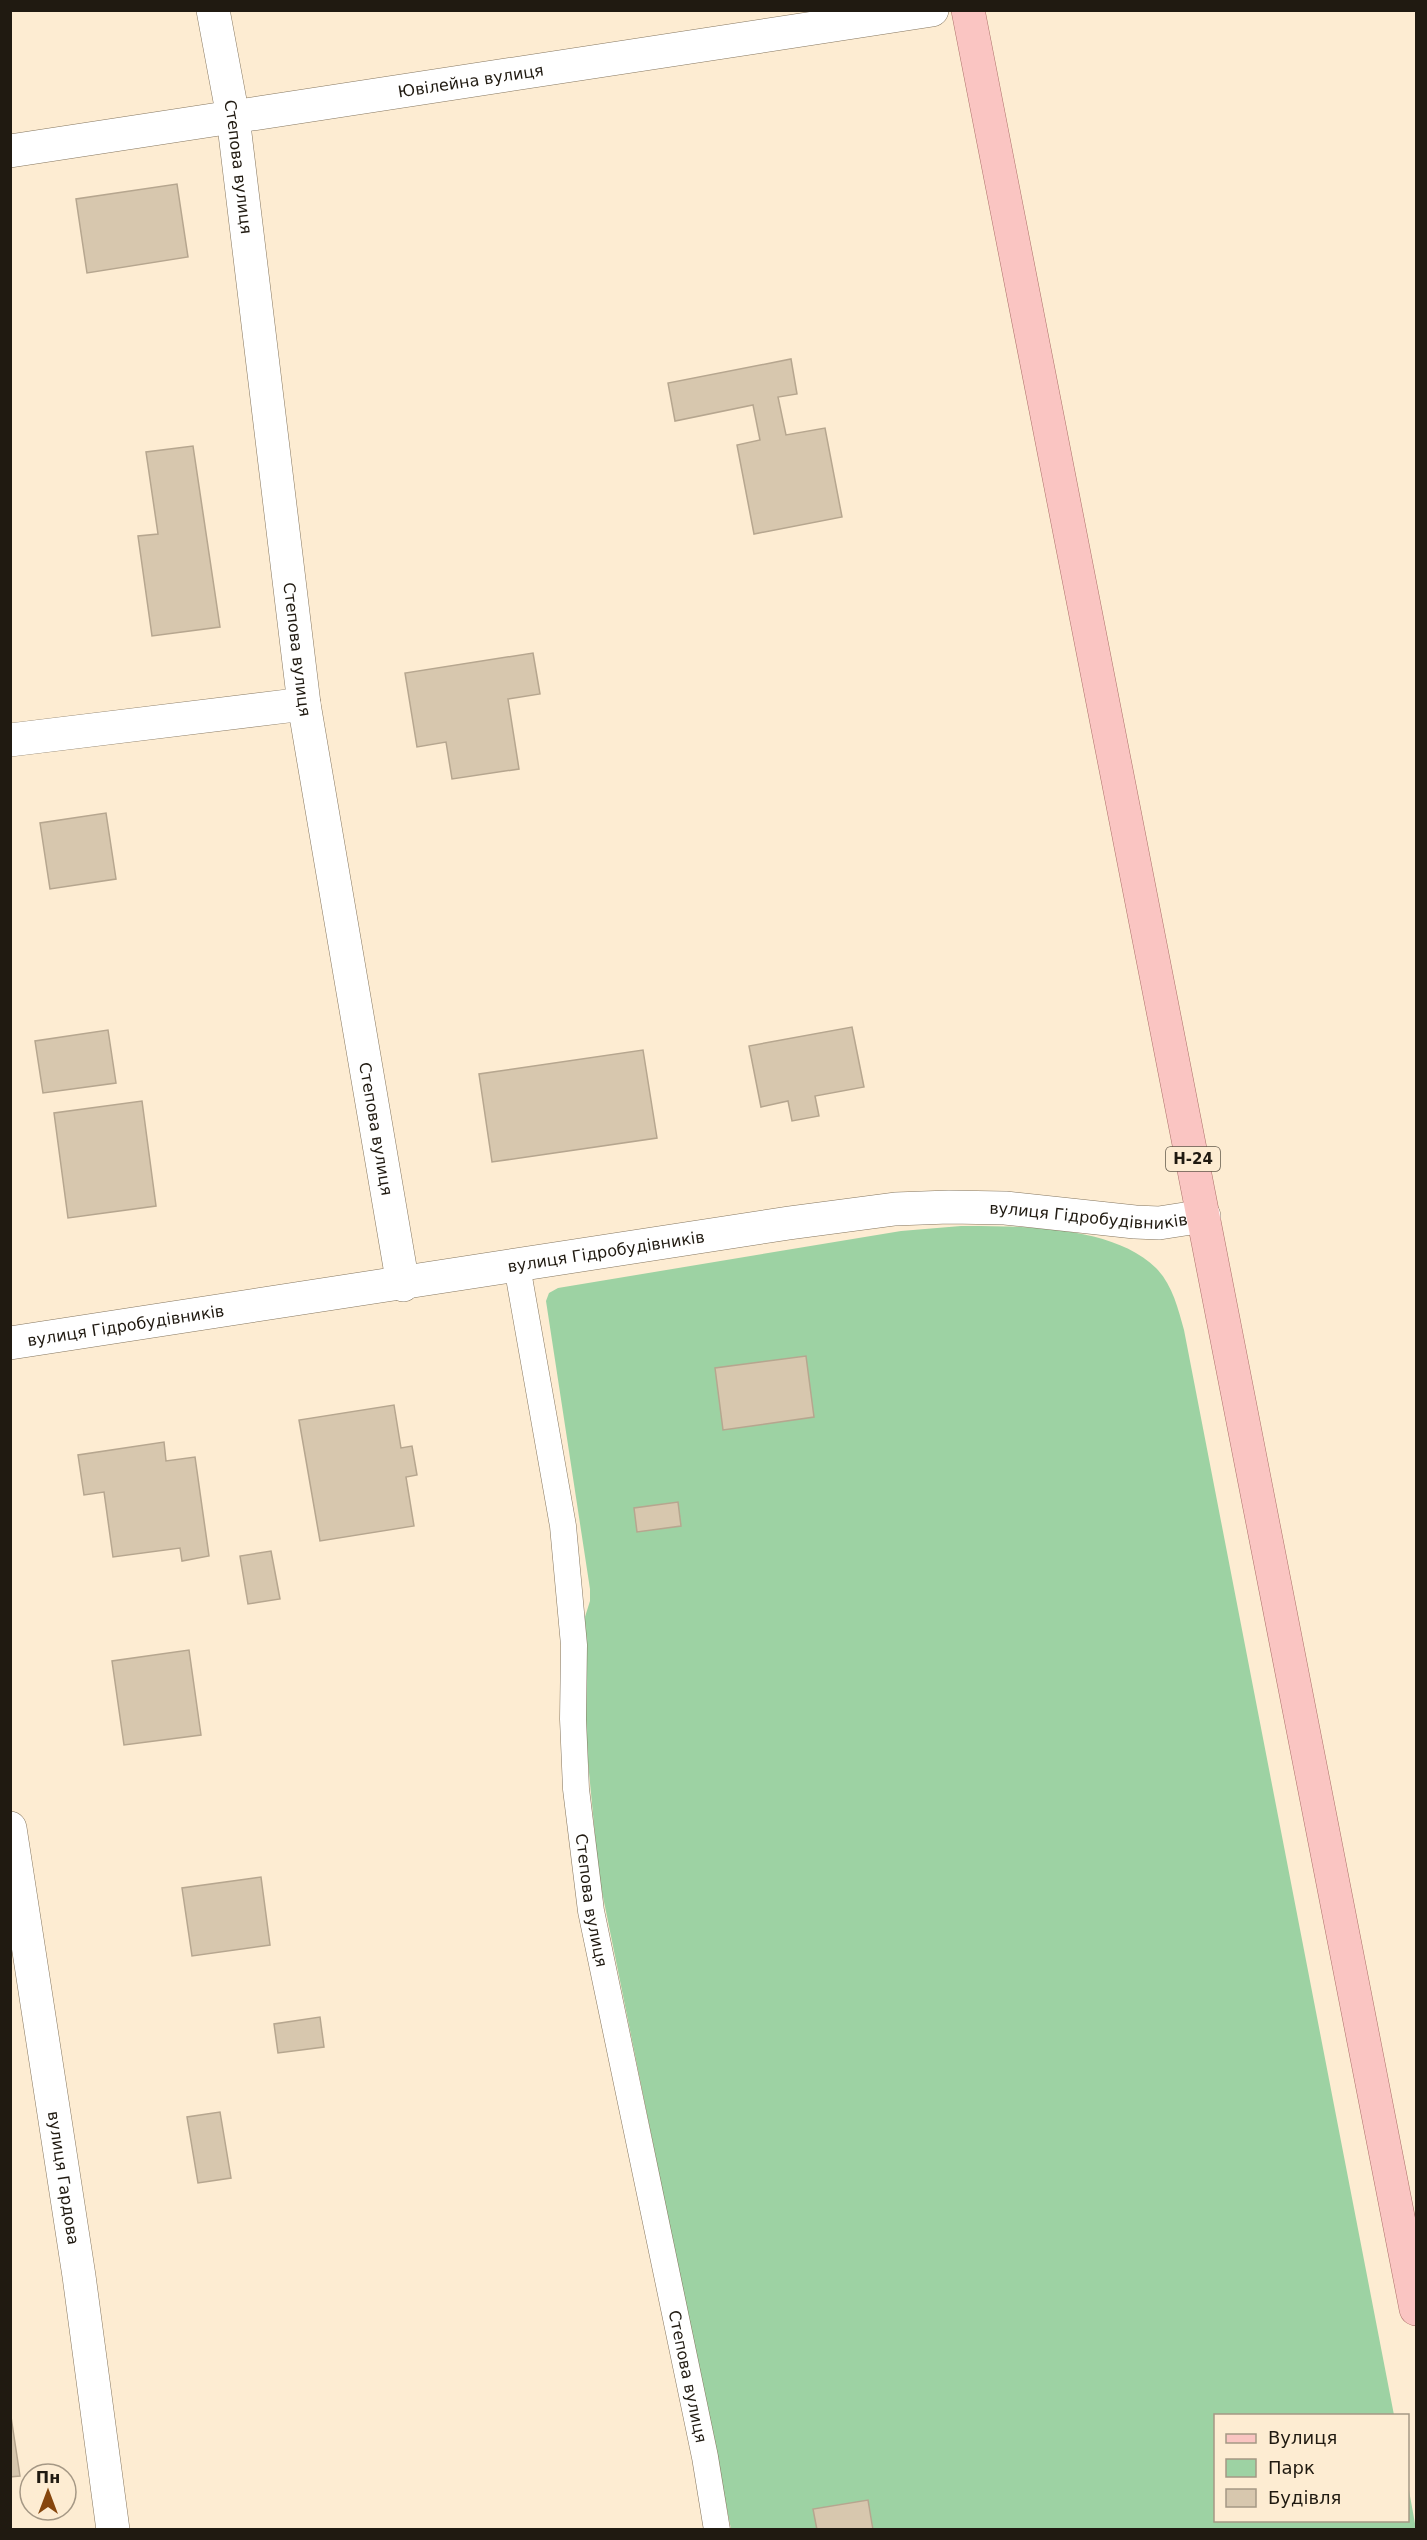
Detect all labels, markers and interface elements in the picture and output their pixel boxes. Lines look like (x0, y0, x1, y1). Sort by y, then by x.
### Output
street label: Ювілейна вулиця (397, 60, 545, 101)
street label: Степова вулиця (220, 98, 257, 235)
street label: Степова вулиця (280, 581, 315, 718)
street label: Степова вулиця (356, 1061, 397, 1197)
road number: Н-24 (1166, 1147, 1220, 1171)
street label: вулиця Гідробудівників (989, 1198, 1189, 1233)
street label: вулиця Гідробудівників (506, 1227, 706, 1276)
street label: вулиця Гідробудівників (26, 1301, 225, 1350)
street label: Степова вулиця (572, 1832, 612, 1969)
street label: вулиця Гардова (44, 2110, 84, 2246)
street label: Степова вулиця (665, 2308, 711, 2444)
legend (1214, 2414, 1409, 2522)
text: Вулиця (1268, 2427, 1337, 2448)
text: Парк (1268, 2457, 1315, 2478)
north arrow (18, 2462, 78, 2522)
text: Пн (36, 2468, 60, 2487)
text: Будівля (1268, 2487, 1341, 2508)

